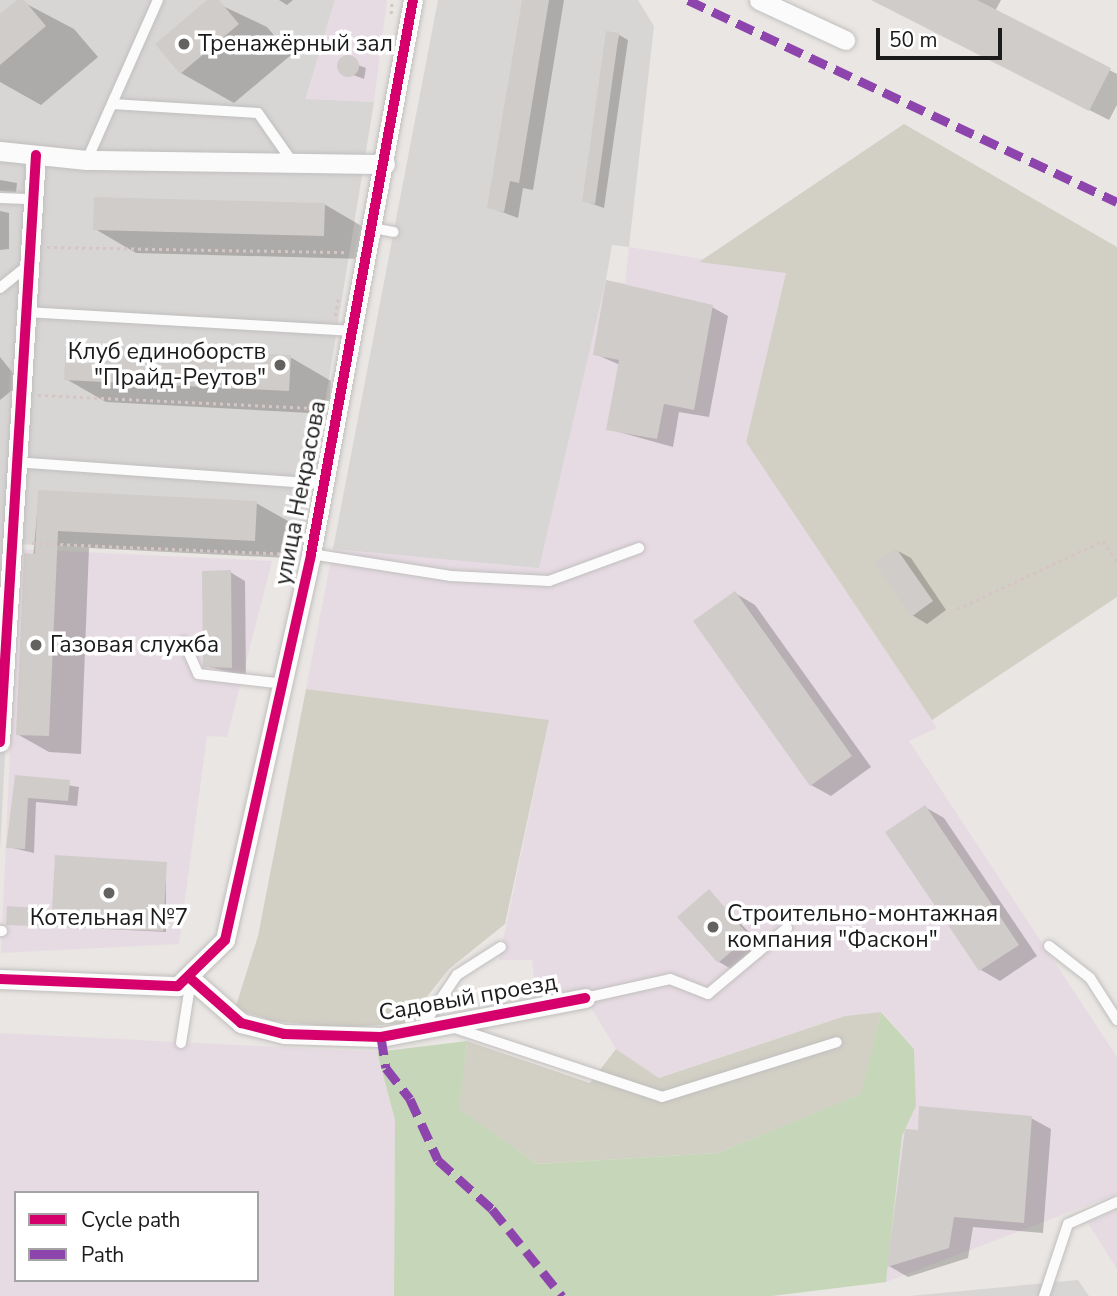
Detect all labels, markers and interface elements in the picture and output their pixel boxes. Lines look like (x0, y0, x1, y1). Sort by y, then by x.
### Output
scale bar (879, 14, 1005, 58)
text: 50 m (889, 26, 938, 54)
place label: Тренажёрный зал (198, 30, 393, 58)
marker: Тренажёрный зал (176, 36, 192, 52)
place label: Клуб единоборств "Прайд-Реутов" (68, 338, 266, 392)
marker: Клуб единоборств "Прайд-Реутов" (272, 357, 288, 373)
street label: улица Некрасова (270, 399, 332, 587)
place label: Газовая служба (50, 631, 219, 659)
marker: Газовая служба (28, 637, 44, 653)
marker: Котельная №7 (101, 885, 117, 901)
place label: Строительно-монтажная компания "Фаскон" (727, 900, 998, 954)
place label: Котельная №7 (30, 904, 188, 932)
marker: Строительно-монтажная компания "Фаскон" (705, 919, 721, 935)
street label: Садовый проезд (377, 969, 559, 1027)
legend (14, 1191, 259, 1282)
text: Cycle path (81, 1206, 180, 1234)
text: Path (81, 1241, 124, 1269)

